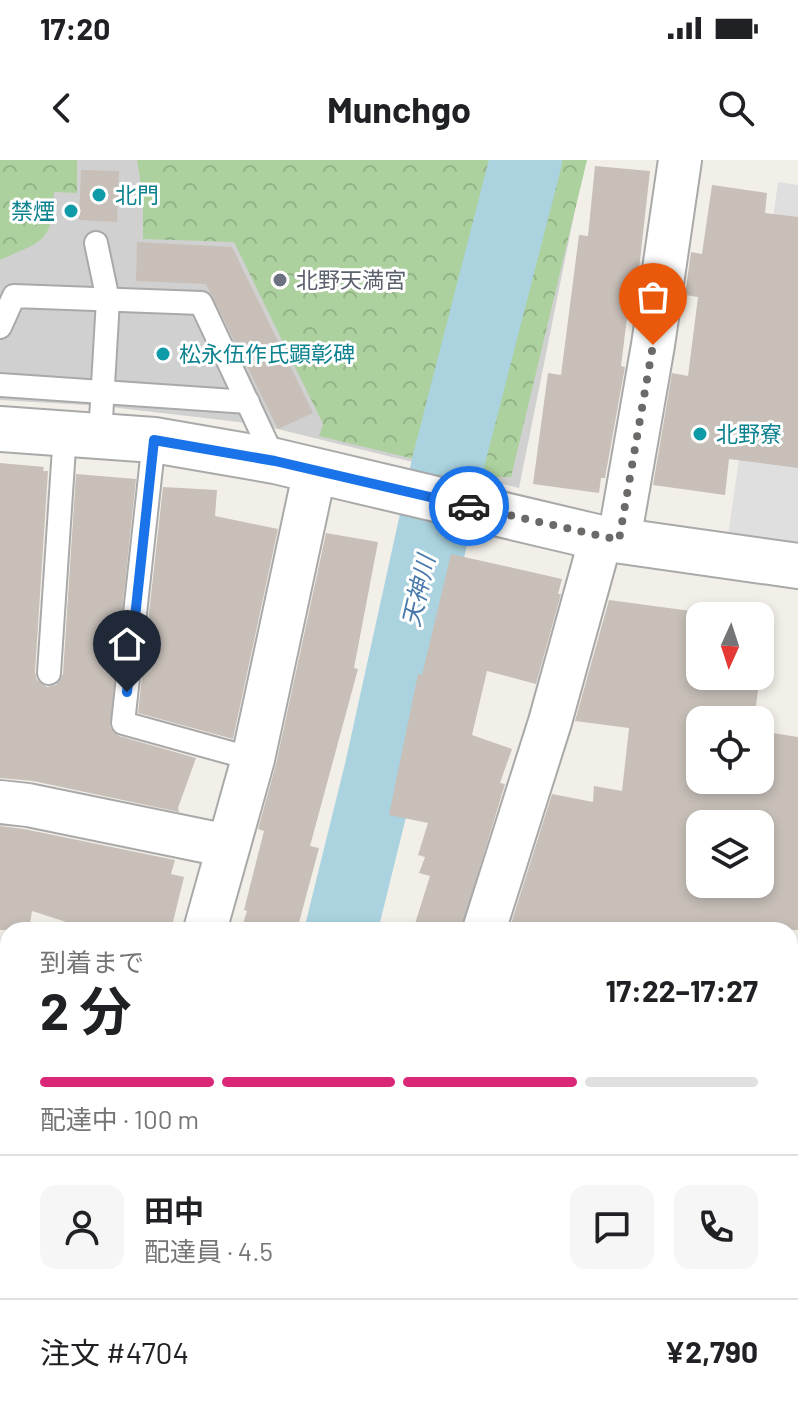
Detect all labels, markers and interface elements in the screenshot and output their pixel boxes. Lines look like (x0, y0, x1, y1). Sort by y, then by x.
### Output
text: 17:20 (40, 10, 110, 46)
icon: back (40, 86, 84, 130)
icon: search (714, 86, 758, 130)
text: Munchgo (327, 87, 471, 130)
place label: 北門 (115, 181, 159, 207)
marker: 北門 (90, 186, 108, 204)
place label: 禁煙 (11, 197, 55, 223)
marker: 禁煙 (62, 202, 80, 220)
pin (619, 263, 687, 345)
place label: 北野天満宮 (296, 266, 406, 292)
marker: 北野天満宮 (271, 271, 289, 289)
icon: bag (631, 275, 675, 319)
place label: 松永伍作氏顕彰碑 (179, 340, 355, 366)
marker: 松永伍作氏顕彰碑 (154, 345, 172, 363)
place label: 北野寮 (716, 420, 782, 446)
marker: 北野寮 (691, 425, 709, 443)
courier (429, 466, 509, 546)
icon: car (447, 484, 491, 528)
water label: 天神川 (395, 549, 440, 629)
north arrow (686, 602, 774, 690)
map controls (686, 602, 774, 898)
pin (93, 610, 161, 692)
icon: home (105, 622, 149, 666)
button: locate (686, 706, 774, 794)
button: layers (686, 810, 774, 898)
text: 到着まで (40, 946, 144, 977)
text: 17:22–17:27 (606, 972, 758, 1008)
text: 2 分 (40, 978, 132, 1040)
text: 配達中 · 100 m (40, 1103, 199, 1134)
button: person (40, 1185, 124, 1269)
button: chat (570, 1185, 654, 1269)
button: phone (674, 1185, 758, 1269)
text: 田中 (144, 1192, 204, 1228)
text: 配達員 · 4.5 (144, 1235, 273, 1266)
text: ¥2,790 (665, 1333, 758, 1369)
text: 注文 #4704 (40, 1334, 189, 1370)

